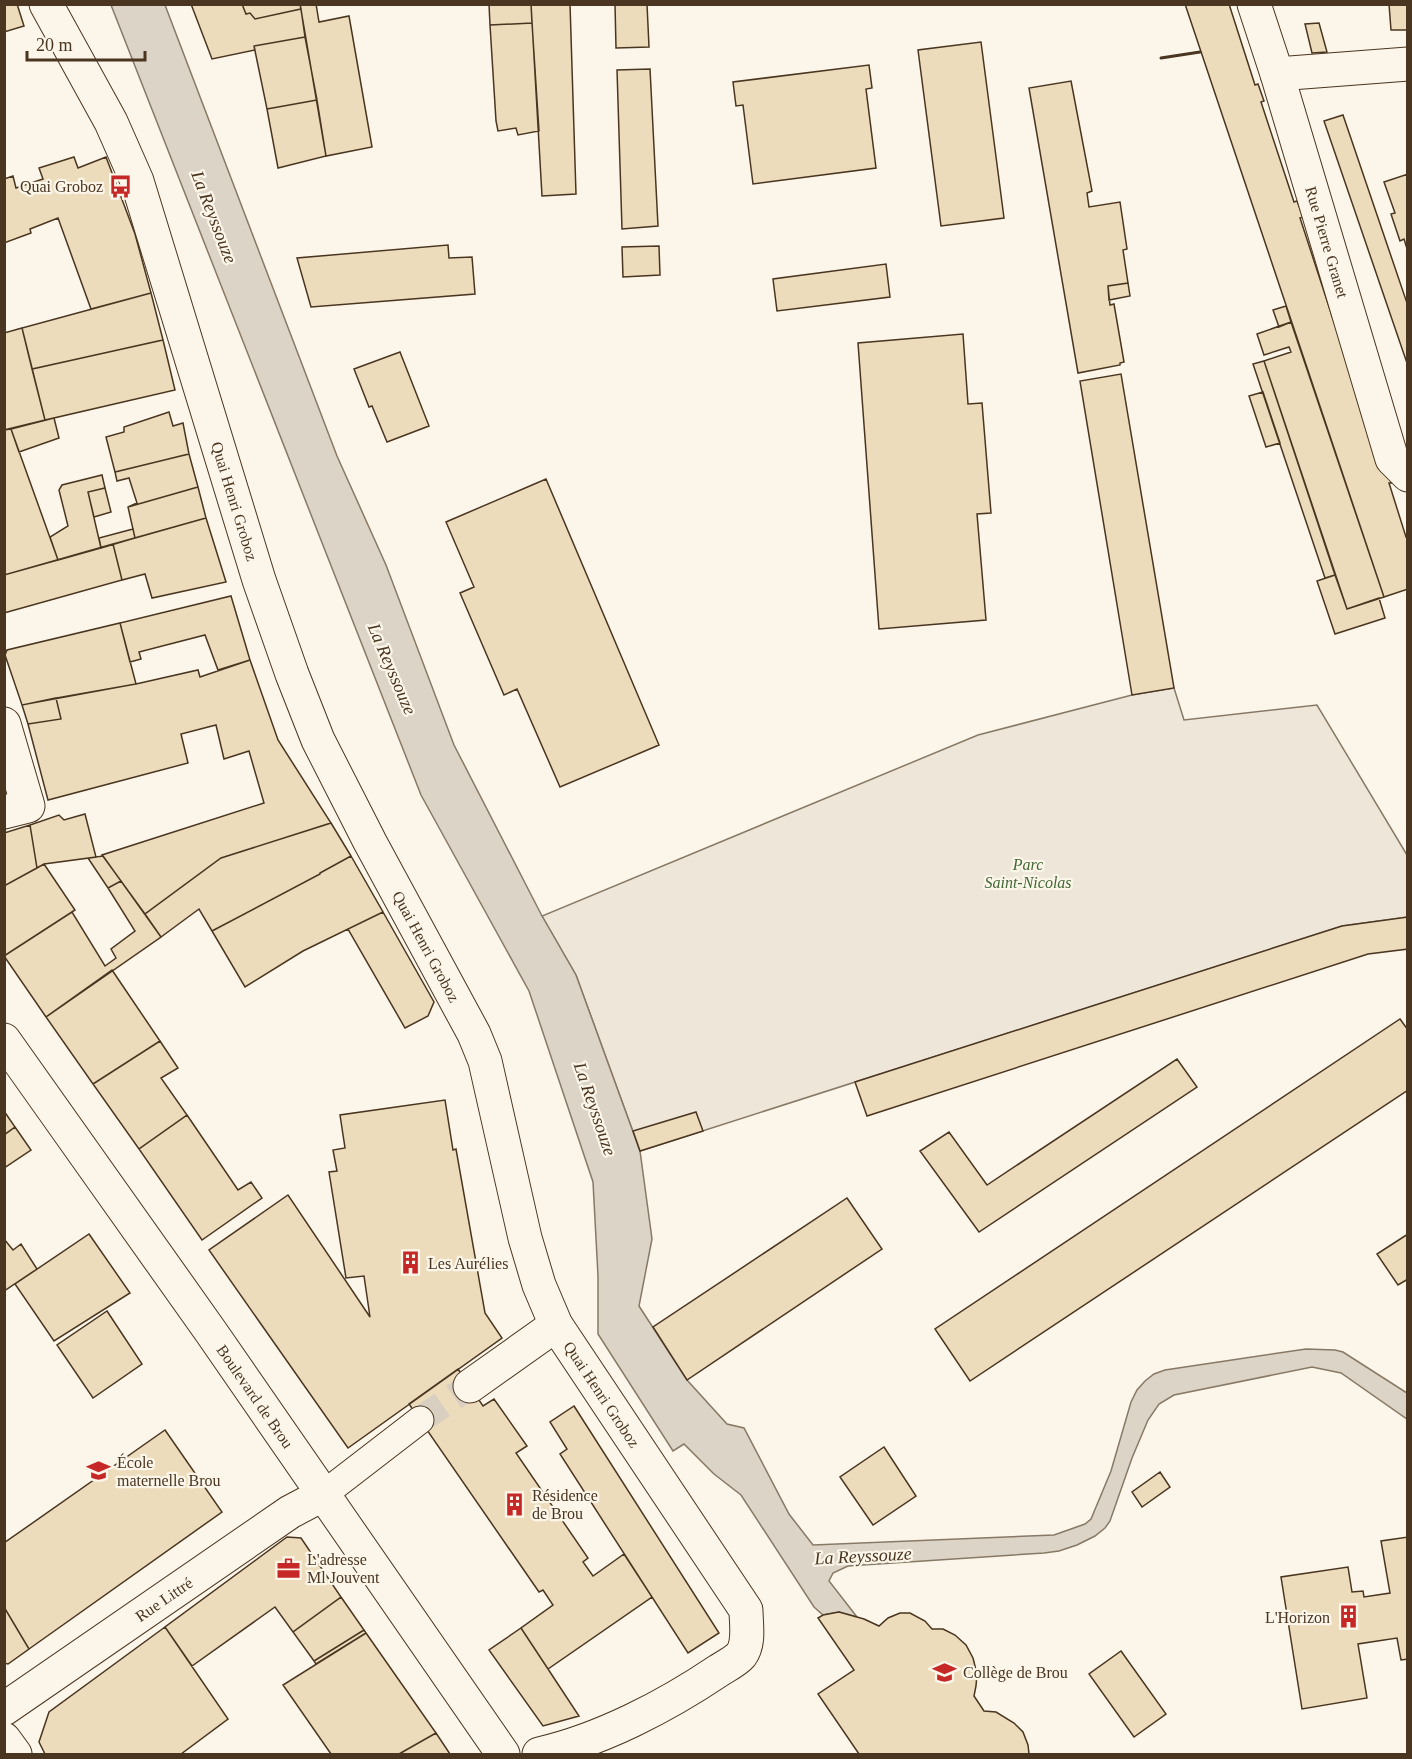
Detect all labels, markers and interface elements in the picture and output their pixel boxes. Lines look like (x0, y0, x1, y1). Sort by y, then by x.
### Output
scale bar (27, 24, 146, 62)
text: 20 m (36, 35, 73, 55)
water label: La Reyssouze (187, 167, 241, 266)
bus stop icon: Quai Groboz (108, 173, 134, 199)
place label: Quai Groboz (20, 178, 103, 195)
street label: Rue Pierre Granet (1302, 184, 1352, 300)
street label: Quai Henri Groboz (208, 440, 261, 563)
water label: La Reyssouze (363, 619, 420, 718)
park label: Parc Saint-Nicolas (984, 856, 1072, 891)
street label: Quai Henri Groboz (389, 888, 463, 1005)
water label: La Reyssouze (569, 1059, 620, 1158)
building icon: Les Aurélies (397, 1250, 423, 1276)
place label: Les Aurélies (428, 1255, 508, 1272)
street label: Quai Henri Groboz (560, 1338, 643, 1450)
street label: Boulevard de Brou (213, 1342, 297, 1451)
place label: École maternelle Brou (117, 1453, 221, 1489)
school or university icon: École maternelle Brou (86, 1458, 112, 1484)
place label: Résidence de Brou (532, 1487, 598, 1522)
building icon: Résidence de Brou (501, 1491, 527, 1517)
water label: La Reyssouze (813, 1543, 912, 1569)
place label: L'adresse Ml Jouvent (307, 1551, 380, 1586)
office icon: L'adresse Ml Jouvent (276, 1555, 302, 1581)
street label: Rue Littré (132, 1574, 196, 1625)
building icon: L'Horizon (1335, 1604, 1361, 1630)
place label: L'Horizon (1265, 1609, 1330, 1626)
school or university icon: Collège de Brou (932, 1659, 958, 1685)
place label: Collège de Brou (963, 1664, 1068, 1682)

